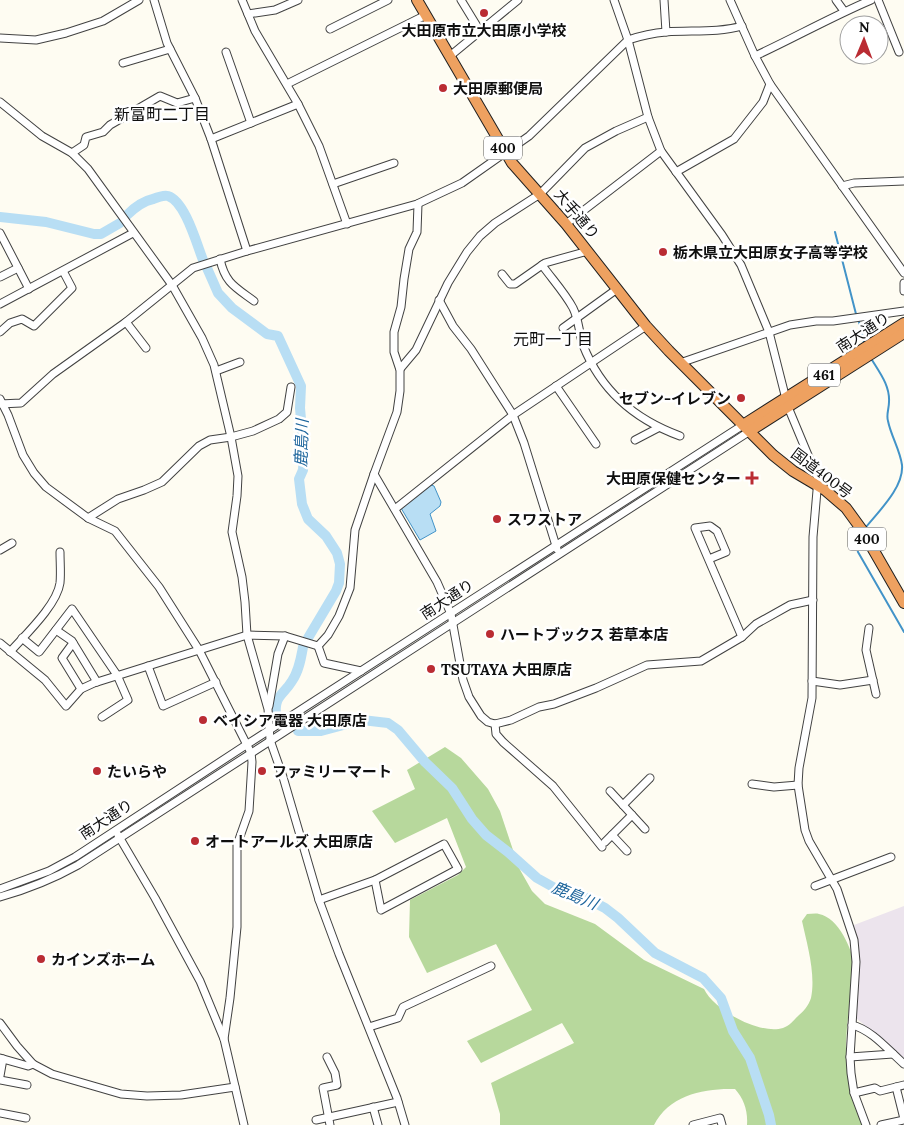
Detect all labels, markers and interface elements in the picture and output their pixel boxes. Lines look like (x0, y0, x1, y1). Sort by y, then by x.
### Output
marker: 大田原市立大田原小学校 (478, 7, 490, 19)
north arrow (839, 15, 889, 65)
text: N (859, 18, 870, 36)
place label: 大田原市立大田原小学校 (401, 21, 567, 40)
place label: 大田原郵便局 (453, 79, 543, 98)
marker: 大田原郵便局 (437, 82, 449, 94)
district label: 新富町二丁目 (114, 104, 210, 124)
road number: 400 (484, 136, 522, 160)
street label: 大手通り (550, 185, 604, 243)
place label: 栃木県立大田原女子高等学校 (673, 243, 868, 262)
marker: 栃木県立大田原女子高等学校 (657, 246, 669, 258)
street label: 南大通り (833, 308, 893, 356)
district label: 元町一丁目 (513, 329, 593, 349)
road number: 461 (808, 364, 840, 386)
place label: セブン-イレブン (619, 389, 731, 408)
marker: セブン-イレブン (735, 392, 747, 404)
water label: 鹿島川 (290, 417, 312, 467)
street label: 国道400号 (788, 444, 856, 502)
place label: 大田原保健センター (606, 469, 741, 488)
marker: 大田原保健センター (745, 471, 759, 485)
place label: スワストア (507, 510, 582, 529)
marker: スワストア (491, 513, 503, 525)
road number: 400 (848, 528, 886, 550)
street label: 南大通り (417, 575, 477, 623)
place label: ハートブックス 若草本店 (500, 625, 669, 644)
marker: ハートブックス 若草本店 (484, 628, 496, 640)
place label: TSUTAYA 大田原店 (441, 660, 572, 679)
marker: TSUTAYA 大田原店 (425, 663, 437, 675)
place label: ベイシア電器 大田原店 (213, 711, 367, 730)
marker: ベイシア電器 大田原店 (197, 714, 209, 726)
place label: たいらや (107, 762, 167, 781)
place label: ファミリーマート (272, 762, 392, 781)
marker: たいらや (91, 765, 103, 777)
marker: ファミリーマート (256, 765, 268, 777)
street label: 南大通り (76, 795, 136, 843)
place label: オートアールズ 大田原店 (205, 832, 373, 851)
marker: オートアールズ 大田原店 (189, 835, 201, 847)
water label: 鹿島川 (549, 876, 603, 914)
place label: カインズホーム (51, 950, 155, 969)
marker: カインズホーム (35, 953, 47, 965)

